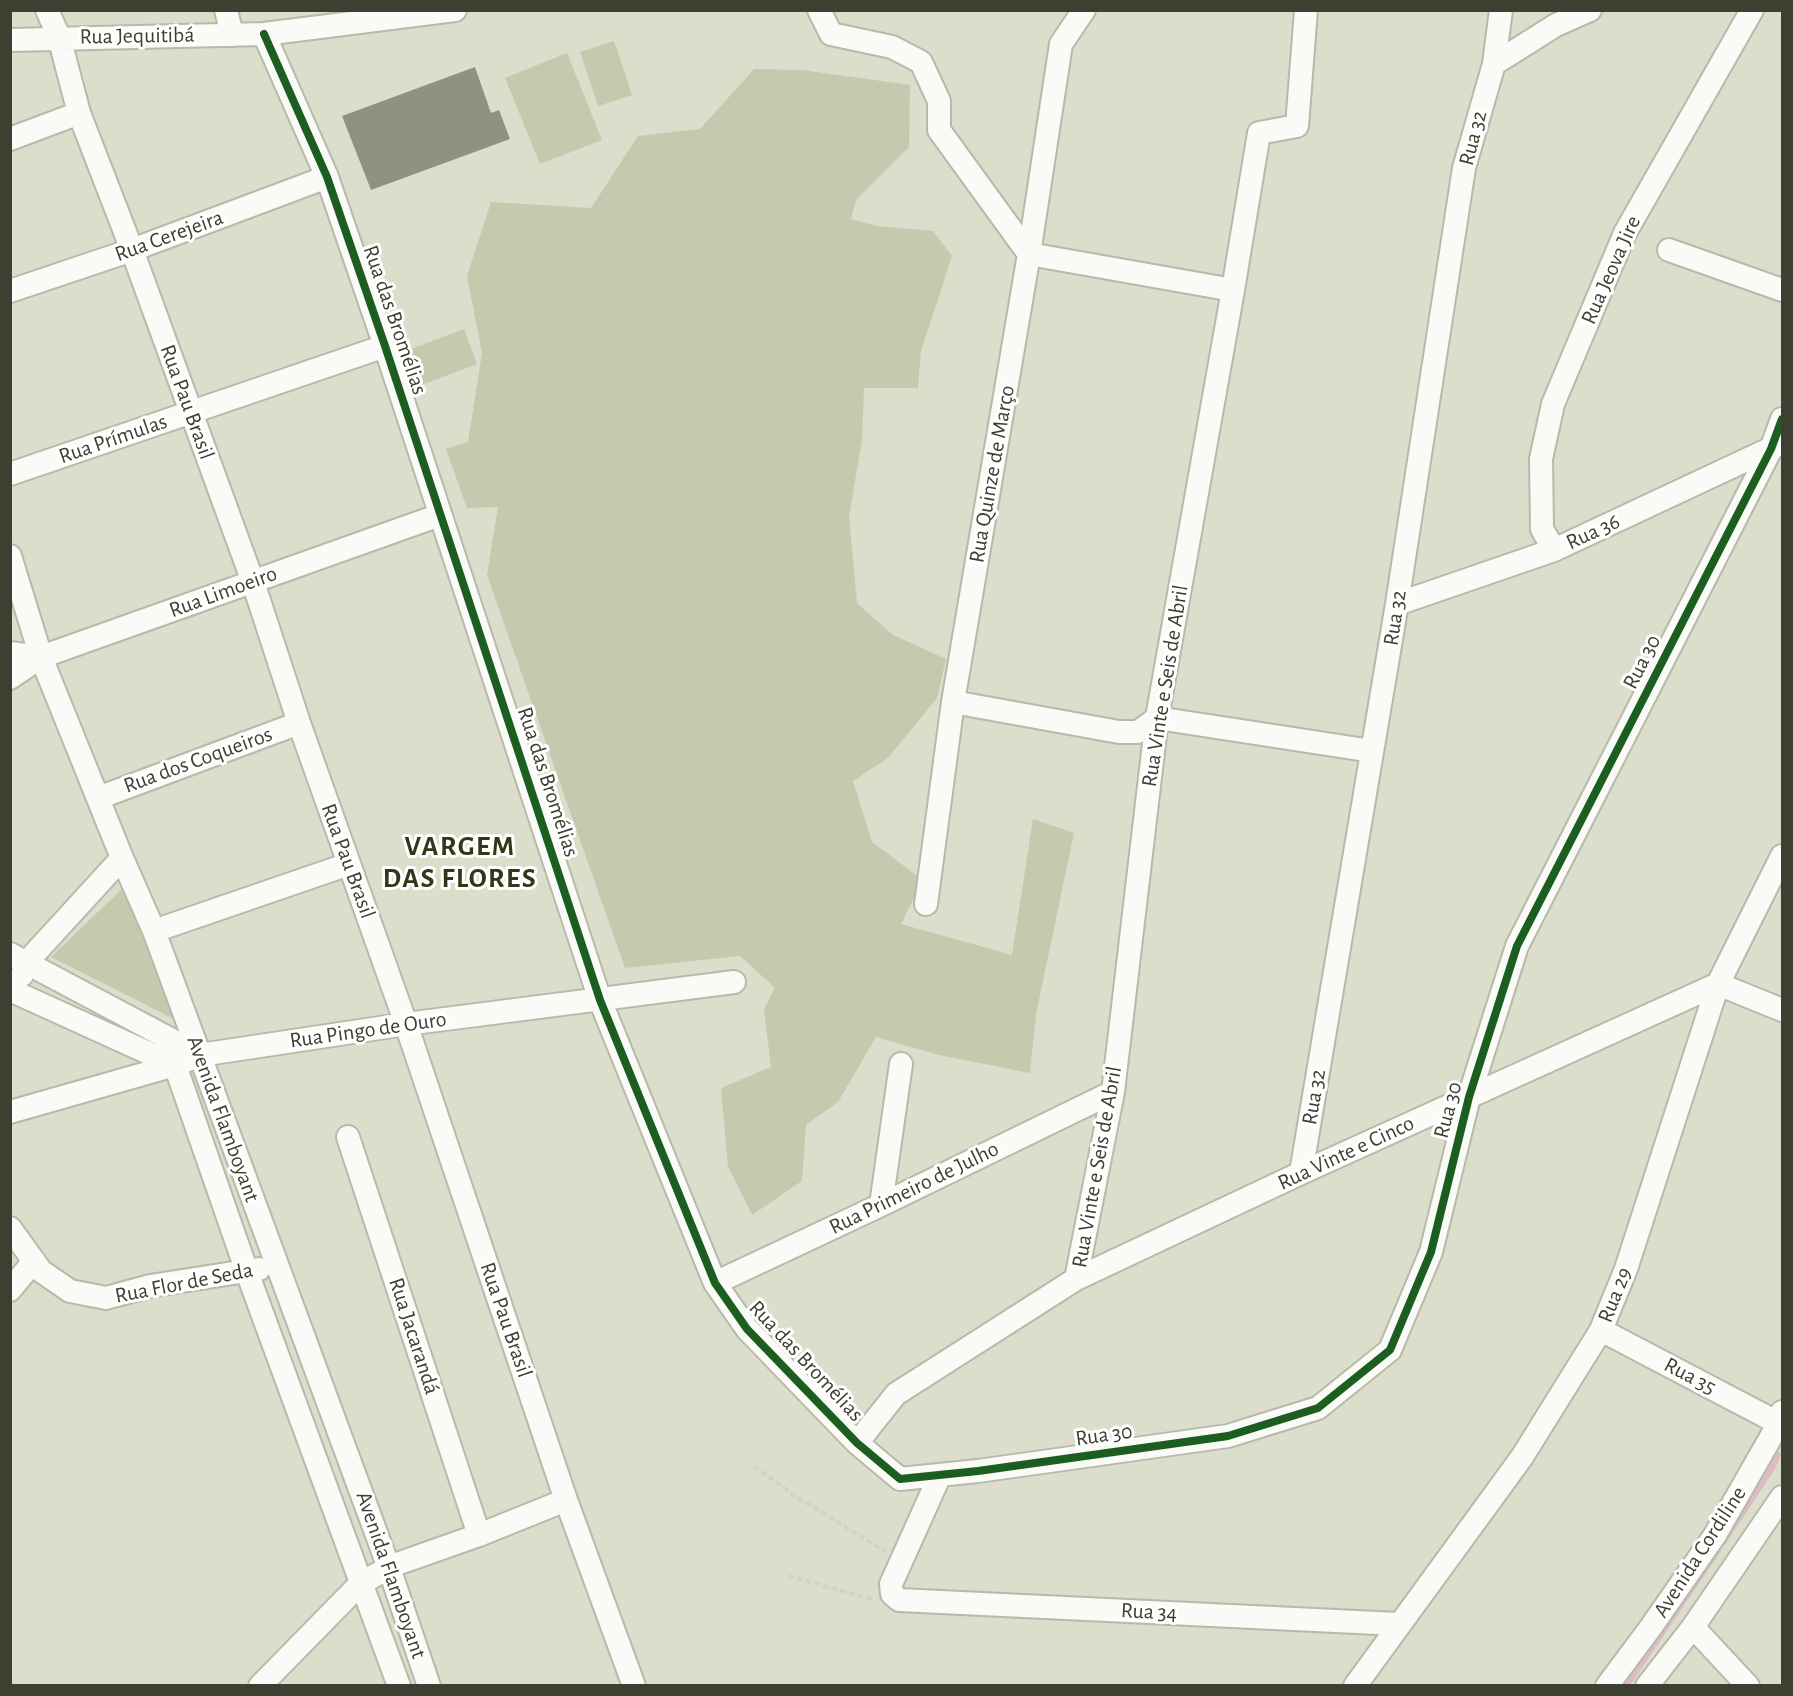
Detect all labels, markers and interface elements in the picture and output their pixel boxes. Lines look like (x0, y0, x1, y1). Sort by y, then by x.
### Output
street label: Rua Jequitibá (79, 22, 195, 50)
street label: Rua 32 (1453, 108, 1493, 168)
street label: Rua Cerejeira (111, 204, 227, 268)
street label: Rua Jeova Jire (1575, 212, 1647, 328)
street label: Rua das Bromélias (357, 242, 433, 398)
street label: Rua Pau Brasil (154, 341, 220, 463)
street label: Rua Quinze de Março (963, 383, 1021, 565)
street label: Rua Prímulas (55, 408, 171, 470)
street label: Rua 36 (1562, 508, 1624, 556)
street label: Rua Limoeiro (165, 560, 281, 624)
street label: Rua Vinte e Seis de Abril (1136, 583, 1194, 789)
street label: Rua 32 (1378, 588, 1412, 648)
street label: Rua 30 (1617, 630, 1667, 694)
street label: Rua das Bromélias (511, 704, 585, 860)
street label: Rua dos Coqueiros (120, 721, 276, 799)
street label: Rua Pau Brasil (315, 800, 381, 922)
district label: VARGEM DAS FLORES (383, 830, 537, 896)
street label: Rua Pingo de Ouro (288, 1006, 448, 1054)
street label: Avenida Flamboyant (181, 1032, 265, 1206)
street label: Rua Vinte e Seis de Abril (1066, 1064, 1128, 1270)
street label: Rua 32 (1296, 1067, 1332, 1127)
street label: Rua 30 (1428, 1079, 1468, 1141)
street label: Rua Vinte e Cinco (1274, 1110, 1418, 1196)
street label: Rua Primeiro de Julho (825, 1135, 1003, 1241)
street label: Rua Flor de Seda (113, 1257, 255, 1309)
street label: Rua Pau Brasil (474, 1259, 538, 1381)
street label: Rua 29 (1592, 1264, 1638, 1326)
street label: Rua Jacarandá (383, 1274, 445, 1398)
street label: Rua das Bromélias (743, 1295, 869, 1427)
street label: Rua 35 (1660, 1351, 1720, 1401)
street label: Rua 30 (1074, 1418, 1134, 1452)
street label: Avenida Cordiline (1648, 1482, 1752, 1622)
street label: Avenida Flamboyant (350, 1488, 432, 1662)
street label: Rua 34 (1120, 1597, 1178, 1627)

